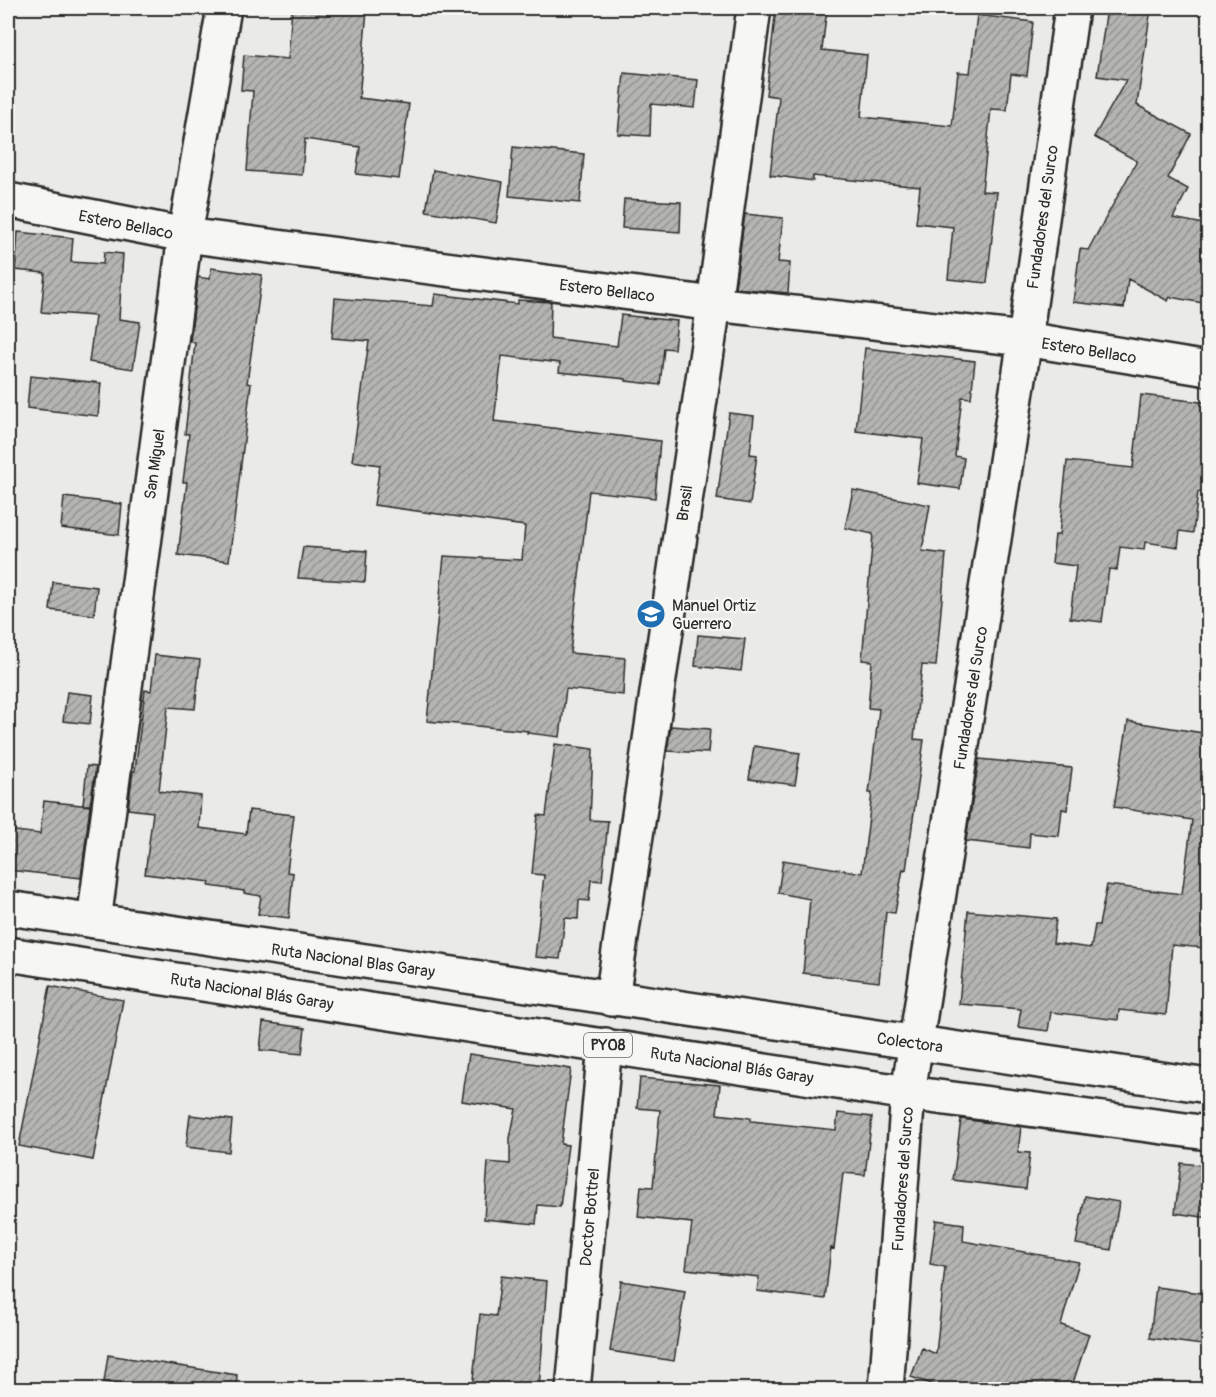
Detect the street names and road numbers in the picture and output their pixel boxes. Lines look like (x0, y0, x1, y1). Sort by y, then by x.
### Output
street label: Fundadores del Surco (1023, 144, 1063, 290)
street label: Estero Bellaco (77, 206, 175, 244)
street label: Estero Bellaco (558, 275, 656, 307)
street label: Estero Bellaco (1040, 334, 1138, 368)
street label: San Miguel (140, 428, 170, 501)
street label: Brasil (673, 484, 697, 522)
street label: Fundadores del Surco (950, 625, 992, 771)
street label: Ruta Nacional Blas Garay (270, 940, 436, 982)
street label: Ruta Nacional Blás Garay (169, 969, 335, 1015)
street label: Colectora (876, 1028, 944, 1058)
road number: PY08 (584, 1033, 632, 1057)
street label: Ruta Nacional Blás Garay (649, 1043, 815, 1089)
street label: Fundadores del Surco (888, 1106, 918, 1252)
street label: Doctor Bottrel (576, 1167, 604, 1267)

